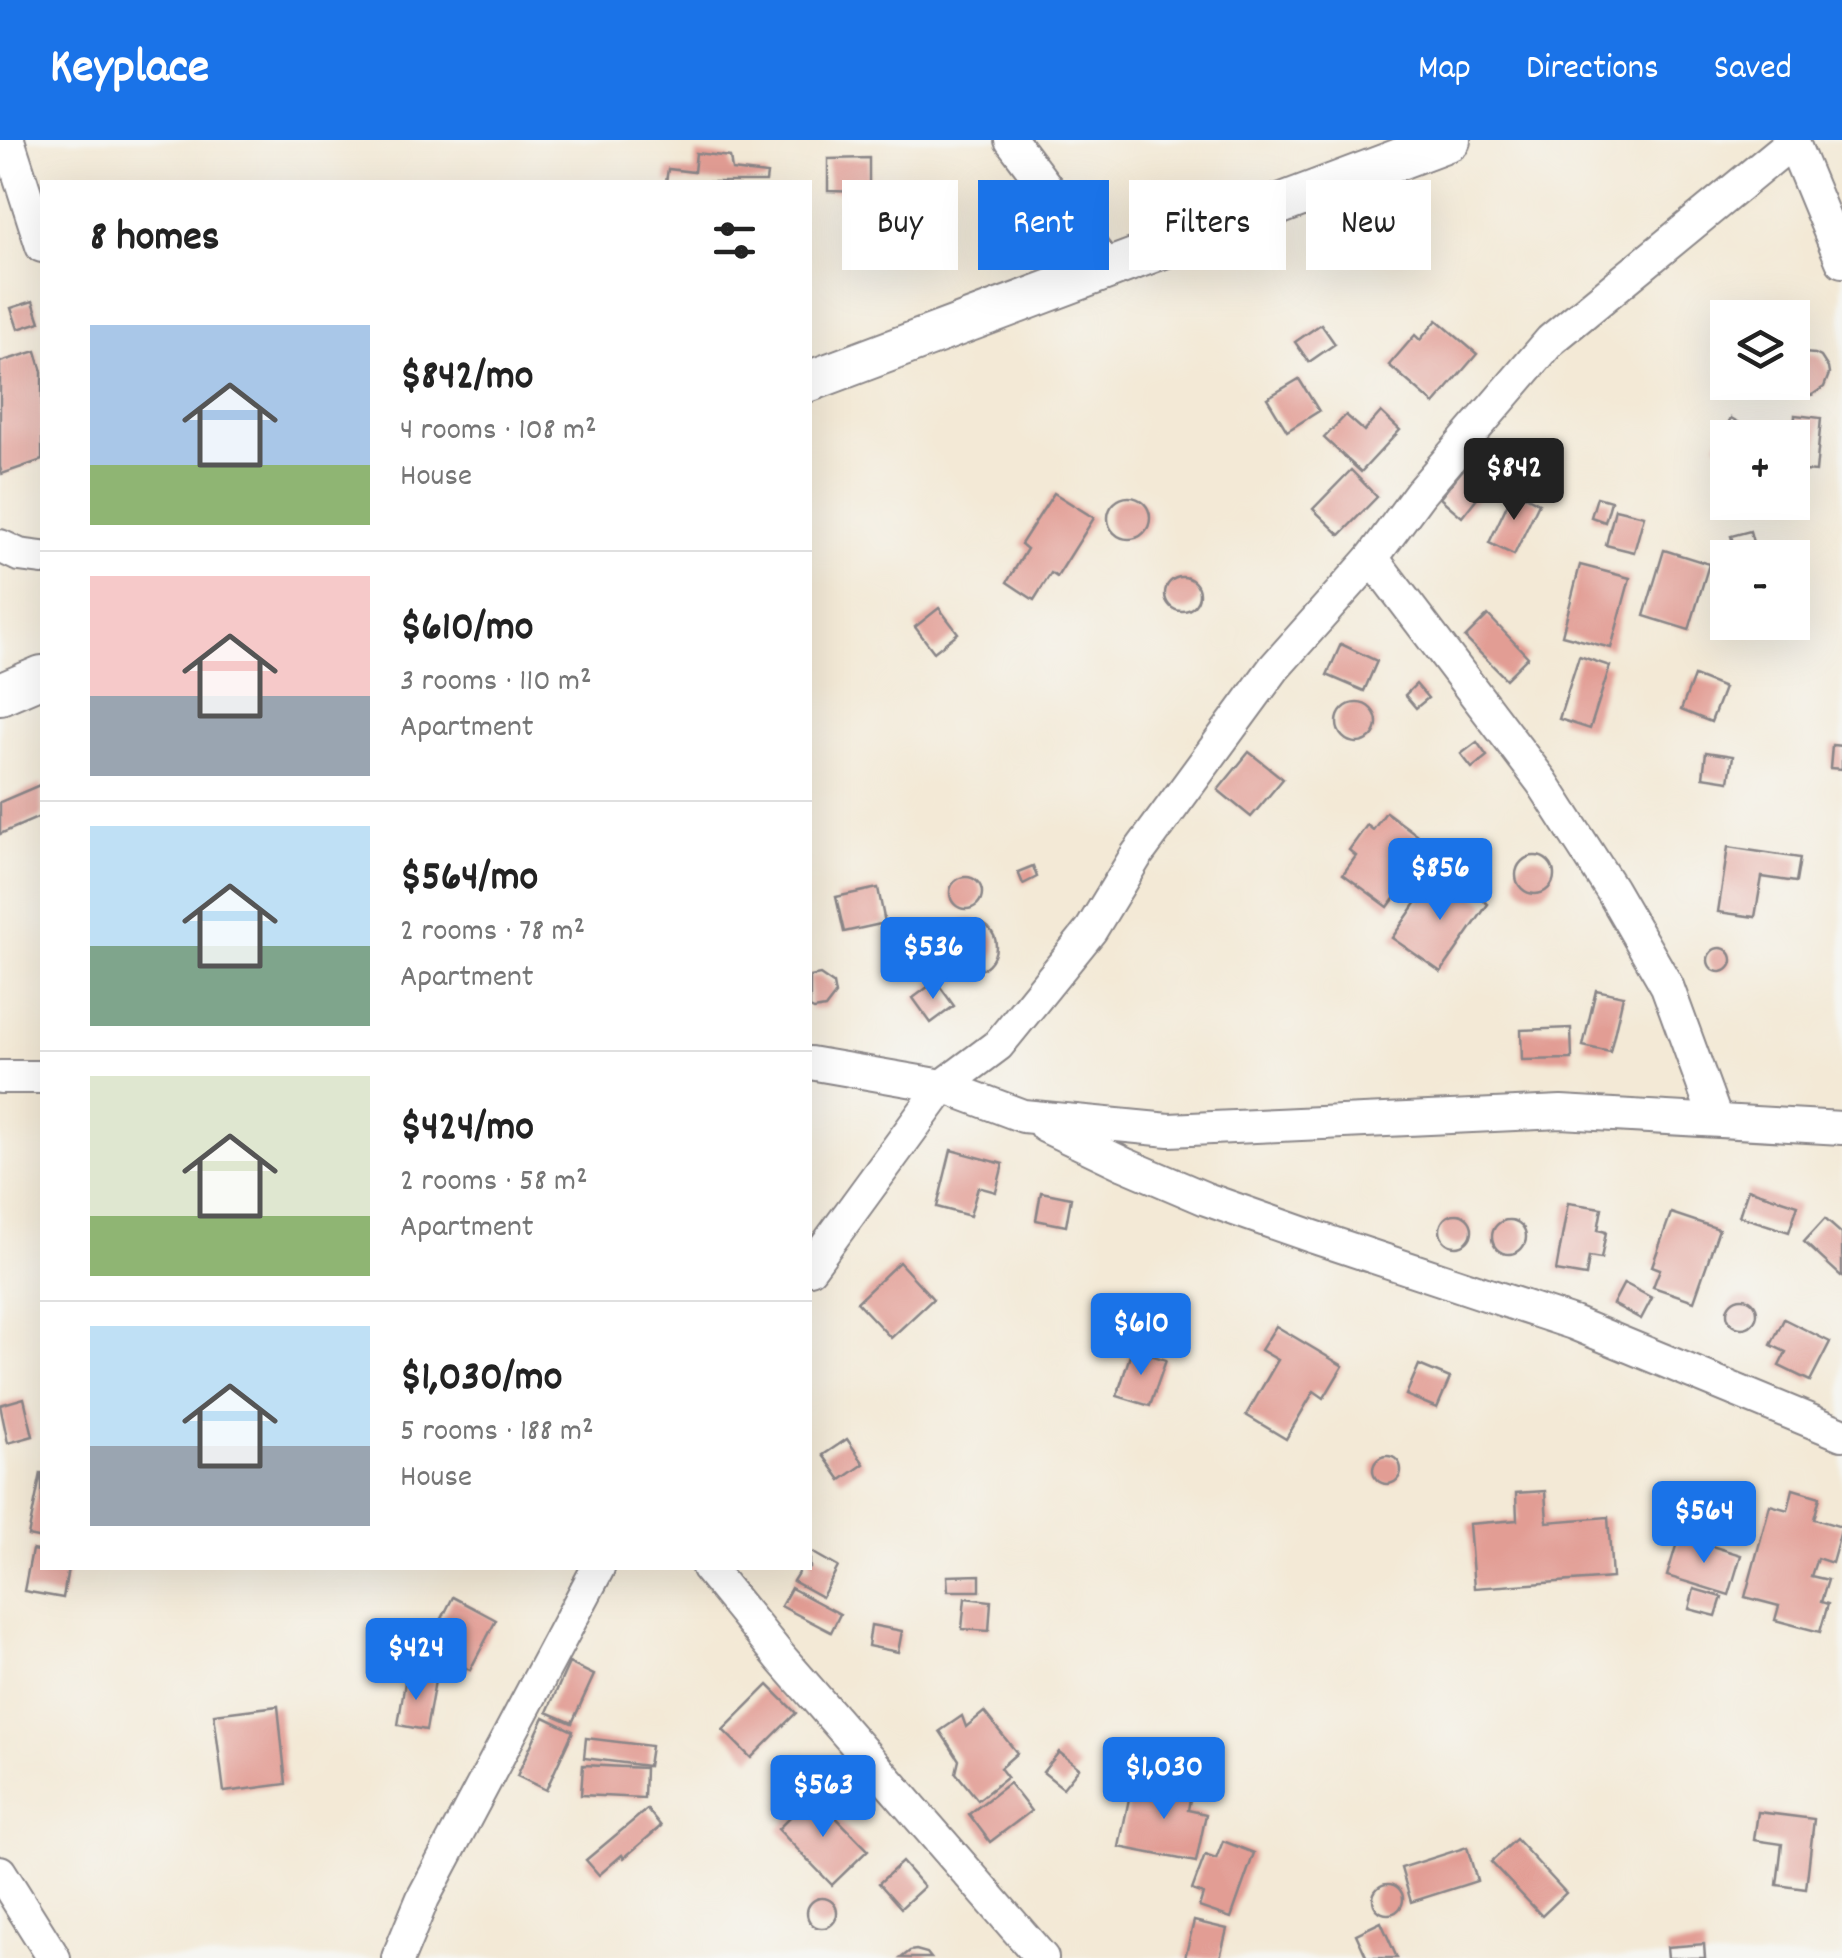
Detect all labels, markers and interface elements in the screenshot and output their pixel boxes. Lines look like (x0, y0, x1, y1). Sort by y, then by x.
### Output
text: Keyplace (50, 36, 209, 105)
text: Map (1418, 45, 1471, 95)
text: Directions (1526, 45, 1659, 95)
text: Saved (1714, 45, 1792, 95)
chip: Buy (842, 180, 958, 270)
chip: Rent (978, 180, 1109, 270)
chip: Filters (1129, 180, 1286, 270)
chip: New (1306, 180, 1431, 270)
text: 8 homes (90, 210, 219, 270)
icon: filters (707, 213, 762, 268)
map controls (1710, 300, 1810, 640)
button: layers (1710, 300, 1810, 400)
text: $842/mo (400, 349, 533, 409)
icon: home (170, 365, 290, 485)
text: 4 rooms · 108 m² (400, 409, 597, 455)
button: + (1710, 420, 1810, 520)
pin: $842 (1455, 438, 1573, 523)
text: $842 (1486, 447, 1542, 493)
text: House (400, 455, 472, 501)
button: − (1710, 540, 1810, 640)
text: $610/mo (400, 600, 533, 660)
icon: home (170, 616, 290, 736)
text: 3 rooms · 110 m² (400, 660, 592, 706)
text: Apartment (400, 706, 534, 752)
pin: $856 (1381, 838, 1499, 923)
text: $856 (1410, 847, 1470, 893)
text: $564/mo (400, 850, 538, 910)
icon: home (170, 866, 290, 986)
text: 2 rooms · 78 m² (400, 910, 585, 956)
pin: $536 (874, 917, 992, 1002)
text: $536 (903, 926, 963, 972)
text: Apartment (400, 956, 534, 1002)
text: $424/mo (400, 1100, 534, 1160)
icon: home (170, 1116, 290, 1236)
text: 2 rooms · 58 m² (400, 1160, 588, 1206)
text: Apartment (400, 1206, 534, 1252)
pin: $610 (1082, 1293, 1200, 1378)
text: $610 (1113, 1302, 1169, 1348)
text: $1,030/mo (400, 1350, 562, 1410)
icon: home (170, 1366, 290, 1486)
text: 5 rooms · 188 m² (400, 1410, 594, 1456)
text: House (400, 1456, 472, 1502)
pin: $564 (1645, 1481, 1763, 1566)
text: $564 (1674, 1490, 1734, 1536)
pin: $424 (357, 1618, 475, 1703)
text: $424 (388, 1627, 444, 1673)
pin: $1,030 (1083, 1737, 1245, 1822)
text: $1,030 (1125, 1746, 1203, 1792)
pin: $563 (764, 1755, 882, 1840)
text: $563 (793, 1764, 853, 1810)

